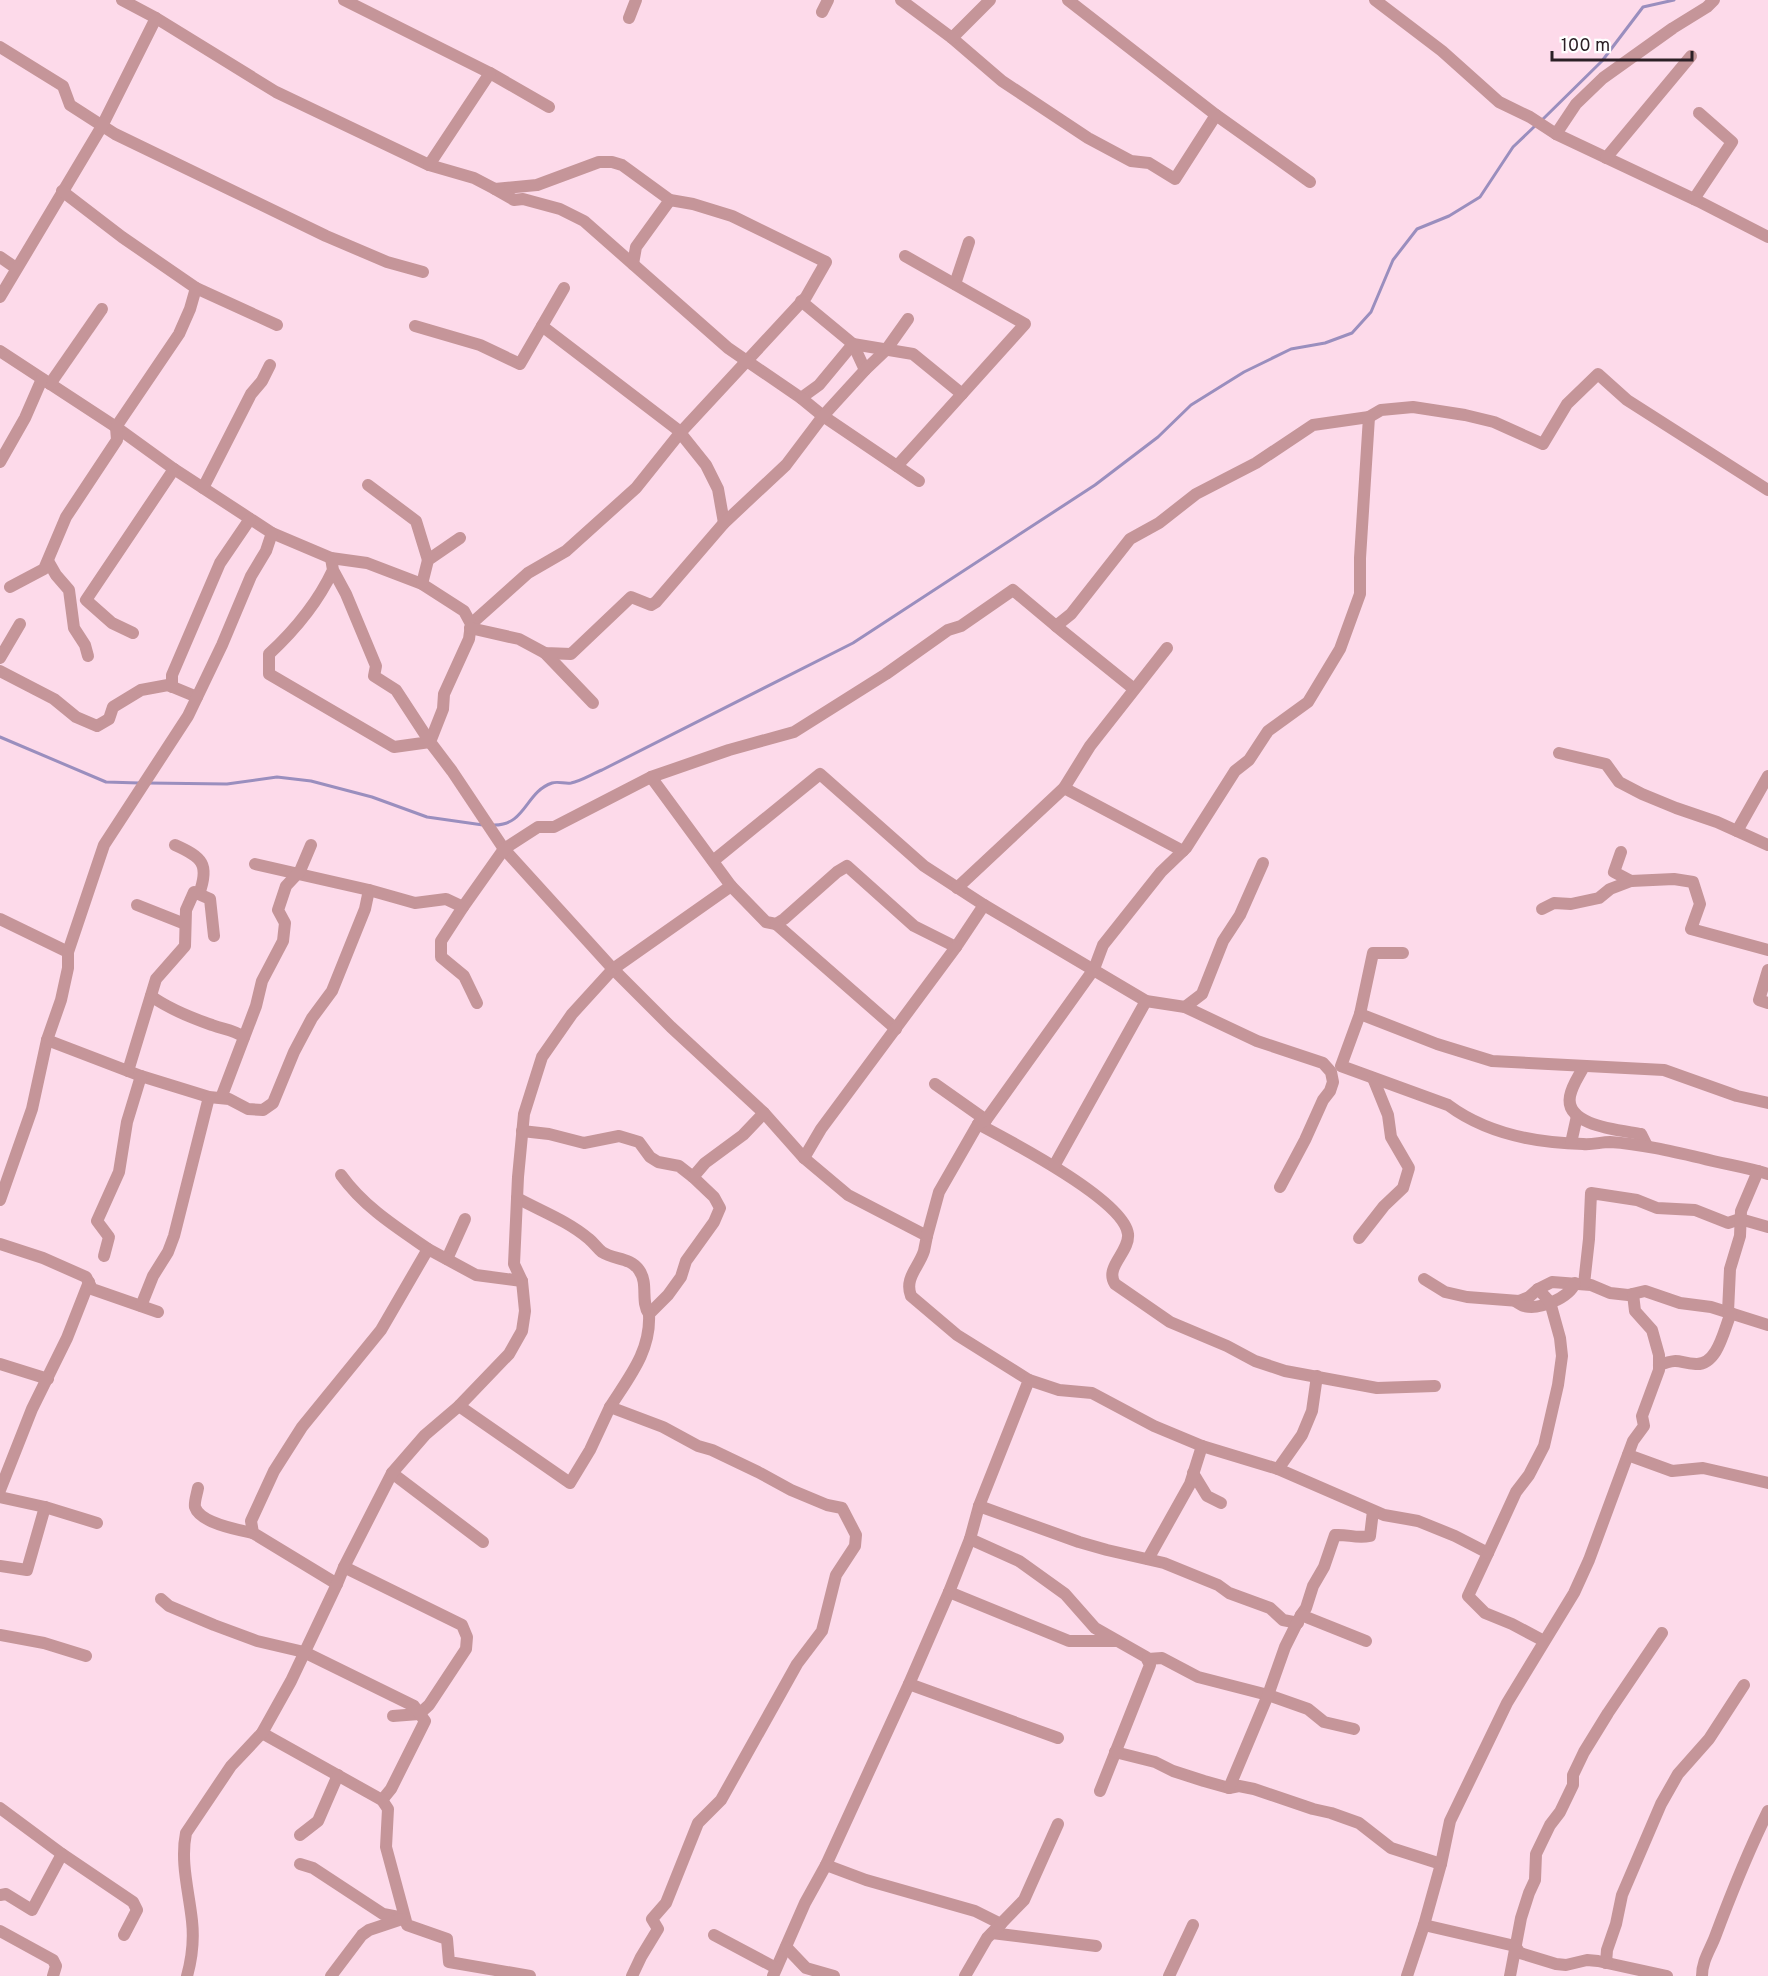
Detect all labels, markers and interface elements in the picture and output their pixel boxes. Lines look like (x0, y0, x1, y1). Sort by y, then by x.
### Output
scale bar (1552, 24, 1692, 62)
text: 100 m (1561, 35, 1610, 58)

